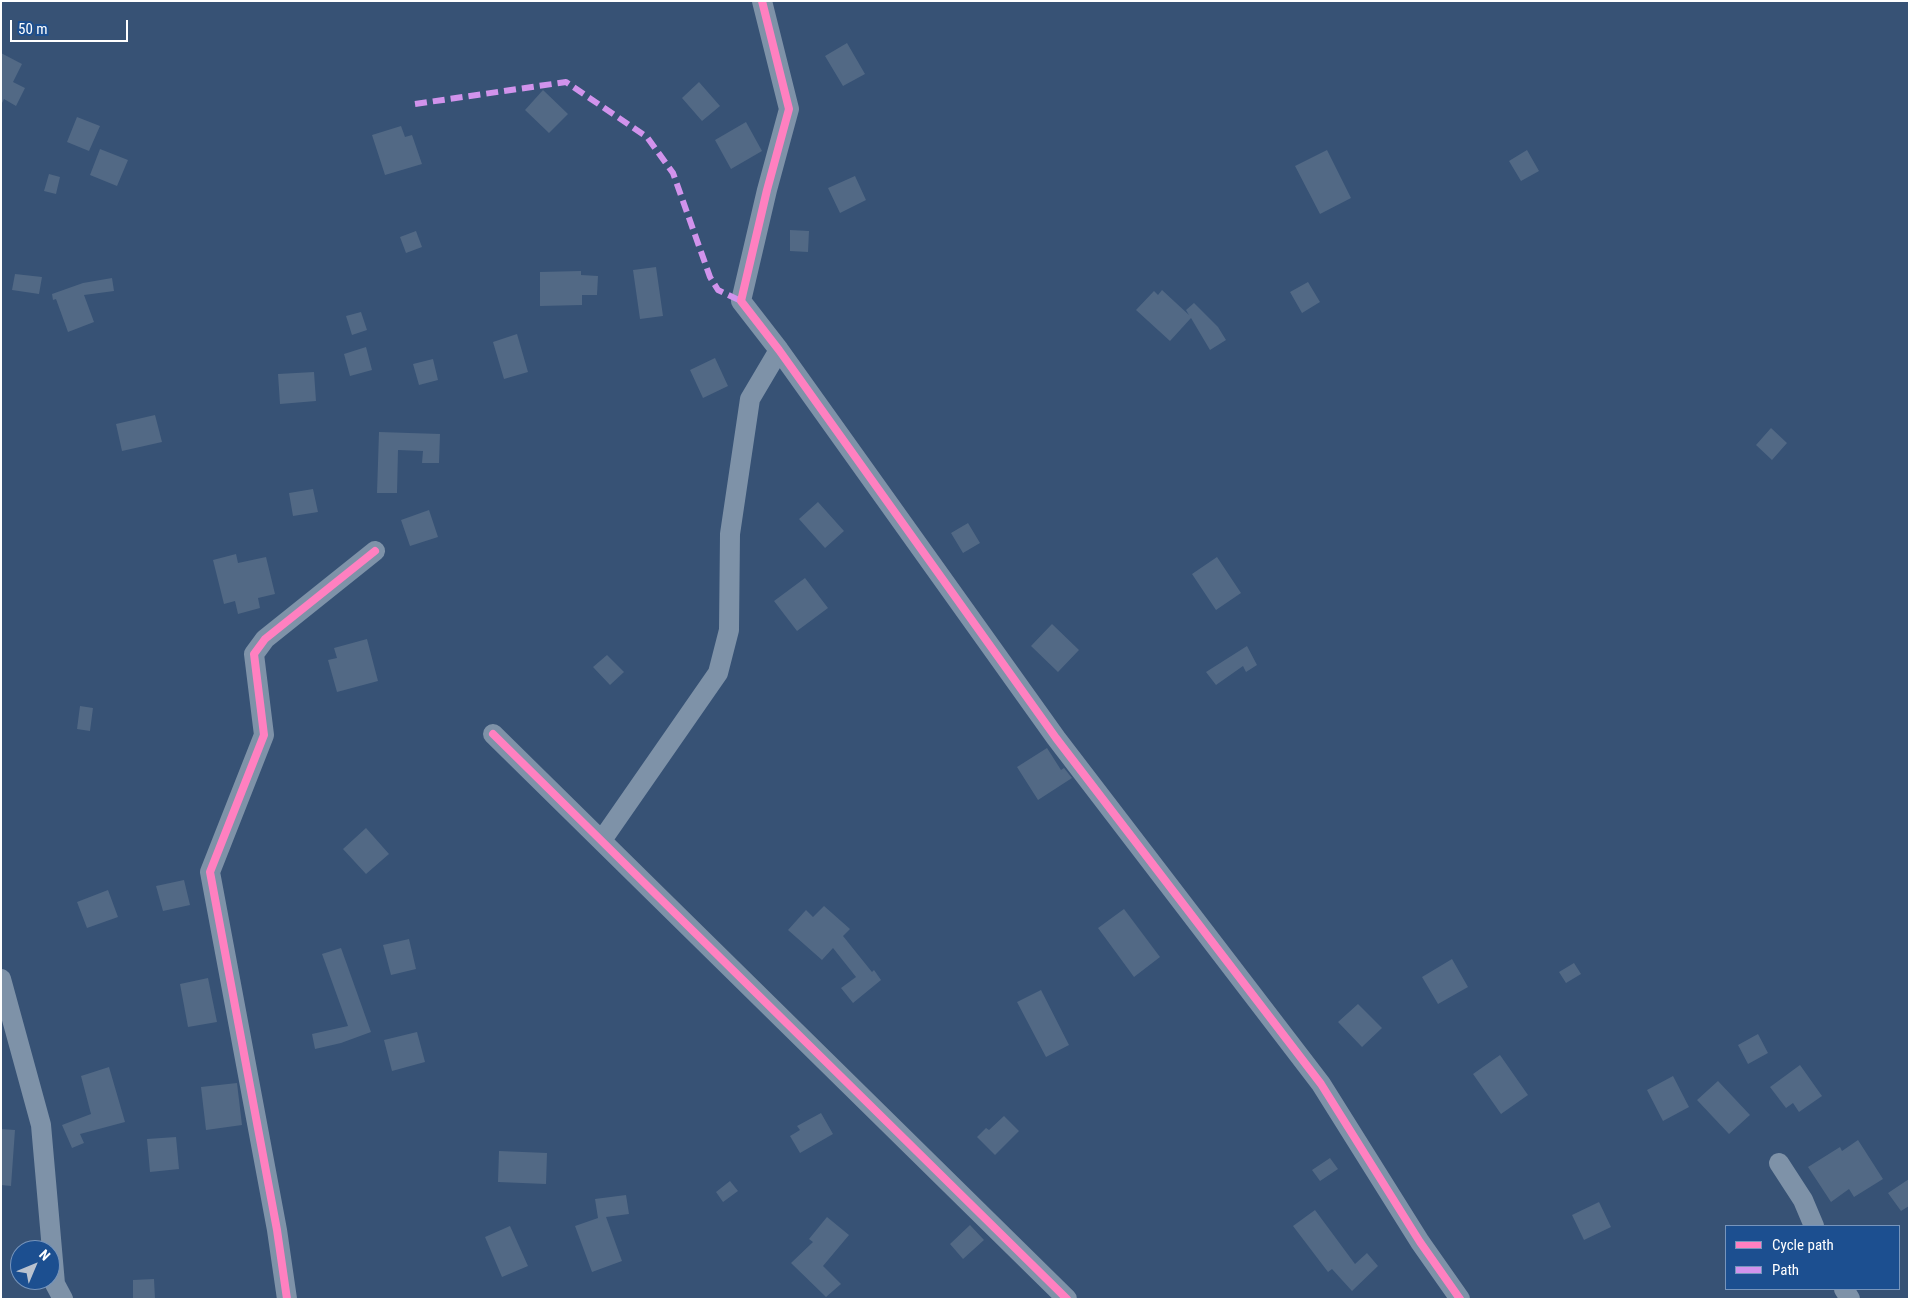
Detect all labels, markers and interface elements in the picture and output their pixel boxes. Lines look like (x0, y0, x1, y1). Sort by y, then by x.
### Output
scale bar (12, 10, 130, 42)
text: 50 m (18, 20, 48, 38)
legend (1725, 1225, 1900, 1290)
text: Cycle path (1772, 1236, 1834, 1254)
north arrow (10, 1240, 60, 1290)
text: N (36, 1246, 54, 1264)
text: Path (1772, 1261, 1799, 1279)

